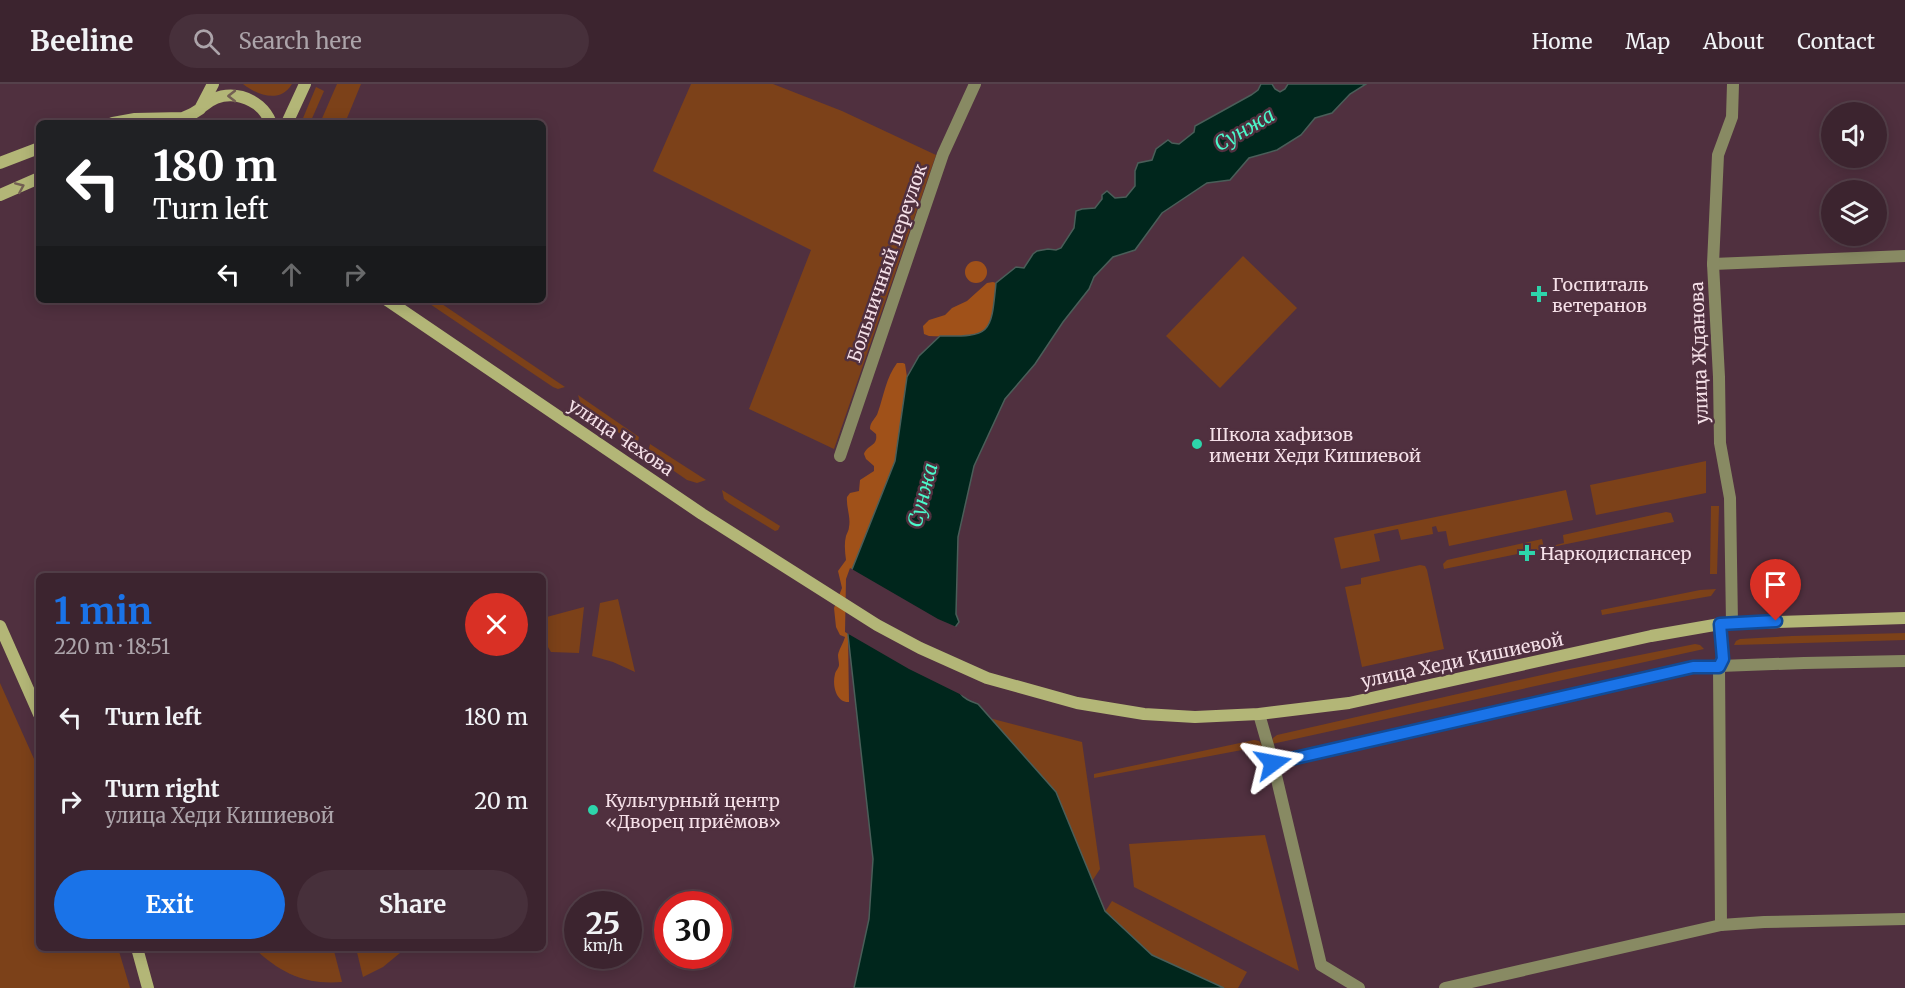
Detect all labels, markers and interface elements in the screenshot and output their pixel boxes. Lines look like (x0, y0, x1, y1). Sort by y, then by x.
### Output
search box (169, 14, 589, 68)
text: Beeline (30, 23, 133, 59)
icon: search (190, 25, 223, 58)
text: Search here (238, 27, 362, 55)
text: Home (1532, 28, 1592, 55)
text: Map (1625, 28, 1670, 55)
text: About (1703, 28, 1764, 55)
text: Contact (1797, 28, 1875, 55)
one-way arrow (227, 90, 236, 102)
water label: Сунжа (1209, 102, 1279, 156)
map controls (1821, 102, 1887, 246)
button: sound (1821, 102, 1887, 168)
text: 180 m (153, 140, 277, 192)
icon: left (54, 144, 132, 222)
street label: Больничный переулок (842, 160, 932, 365)
button: layers (1821, 180, 1887, 246)
one-way arrow (13, 182, 24, 194)
text: Turn left (153, 192, 268, 226)
icon: left (212, 258, 245, 291)
icon: ahead (275, 258, 308, 291)
icon: right (338, 258, 371, 291)
place label: Госпиталь ветеранов (1552, 273, 1648, 317)
street label: улица Жданова (1685, 281, 1713, 425)
marker: Госпиталь ветеранов (1530, 285, 1548, 303)
street label: улица Чехова (564, 393, 679, 481)
place label: Школа хафизов имени Хеди Кишиевой (1209, 423, 1421, 467)
marker: Школа хафизов имени Хеди Кишиевой (1190, 437, 1204, 451)
water label: Сунжа (901, 460, 943, 530)
place label: Наркодиспансер (1540, 542, 1692, 565)
marker: Наркодиспансер (1518, 544, 1536, 562)
pin (1750, 559, 1801, 621)
icon: arrive (1759, 568, 1792, 601)
text: 1 min (54, 589, 152, 634)
button: close (465, 593, 528, 656)
street label: улица Хеди Кишиевой (1359, 627, 1565, 693)
text: 220 m · 18:51 (54, 634, 170, 659)
icon: left (54, 701, 87, 734)
text: Turn left (105, 703, 202, 731)
text: 180 m (464, 703, 528, 731)
position arrow (1241, 731, 1305, 795)
text: Turn right (105, 775, 219, 803)
icon: right (54, 785, 87, 818)
text: 20 m (474, 787, 528, 815)
place label: Культурный центр «Дворец приёмов» (605, 789, 781, 833)
text: улица Хеди Кишиевой (105, 803, 334, 828)
marker: Культурный центр «Дворец приёмов» (586, 803, 600, 817)
button: Exit (54, 870, 285, 939)
button: Share (297, 870, 528, 939)
speed limit sign: 30 (654, 891, 732, 969)
text: 25 (586, 904, 620, 942)
text: km/h (583, 936, 623, 955)

